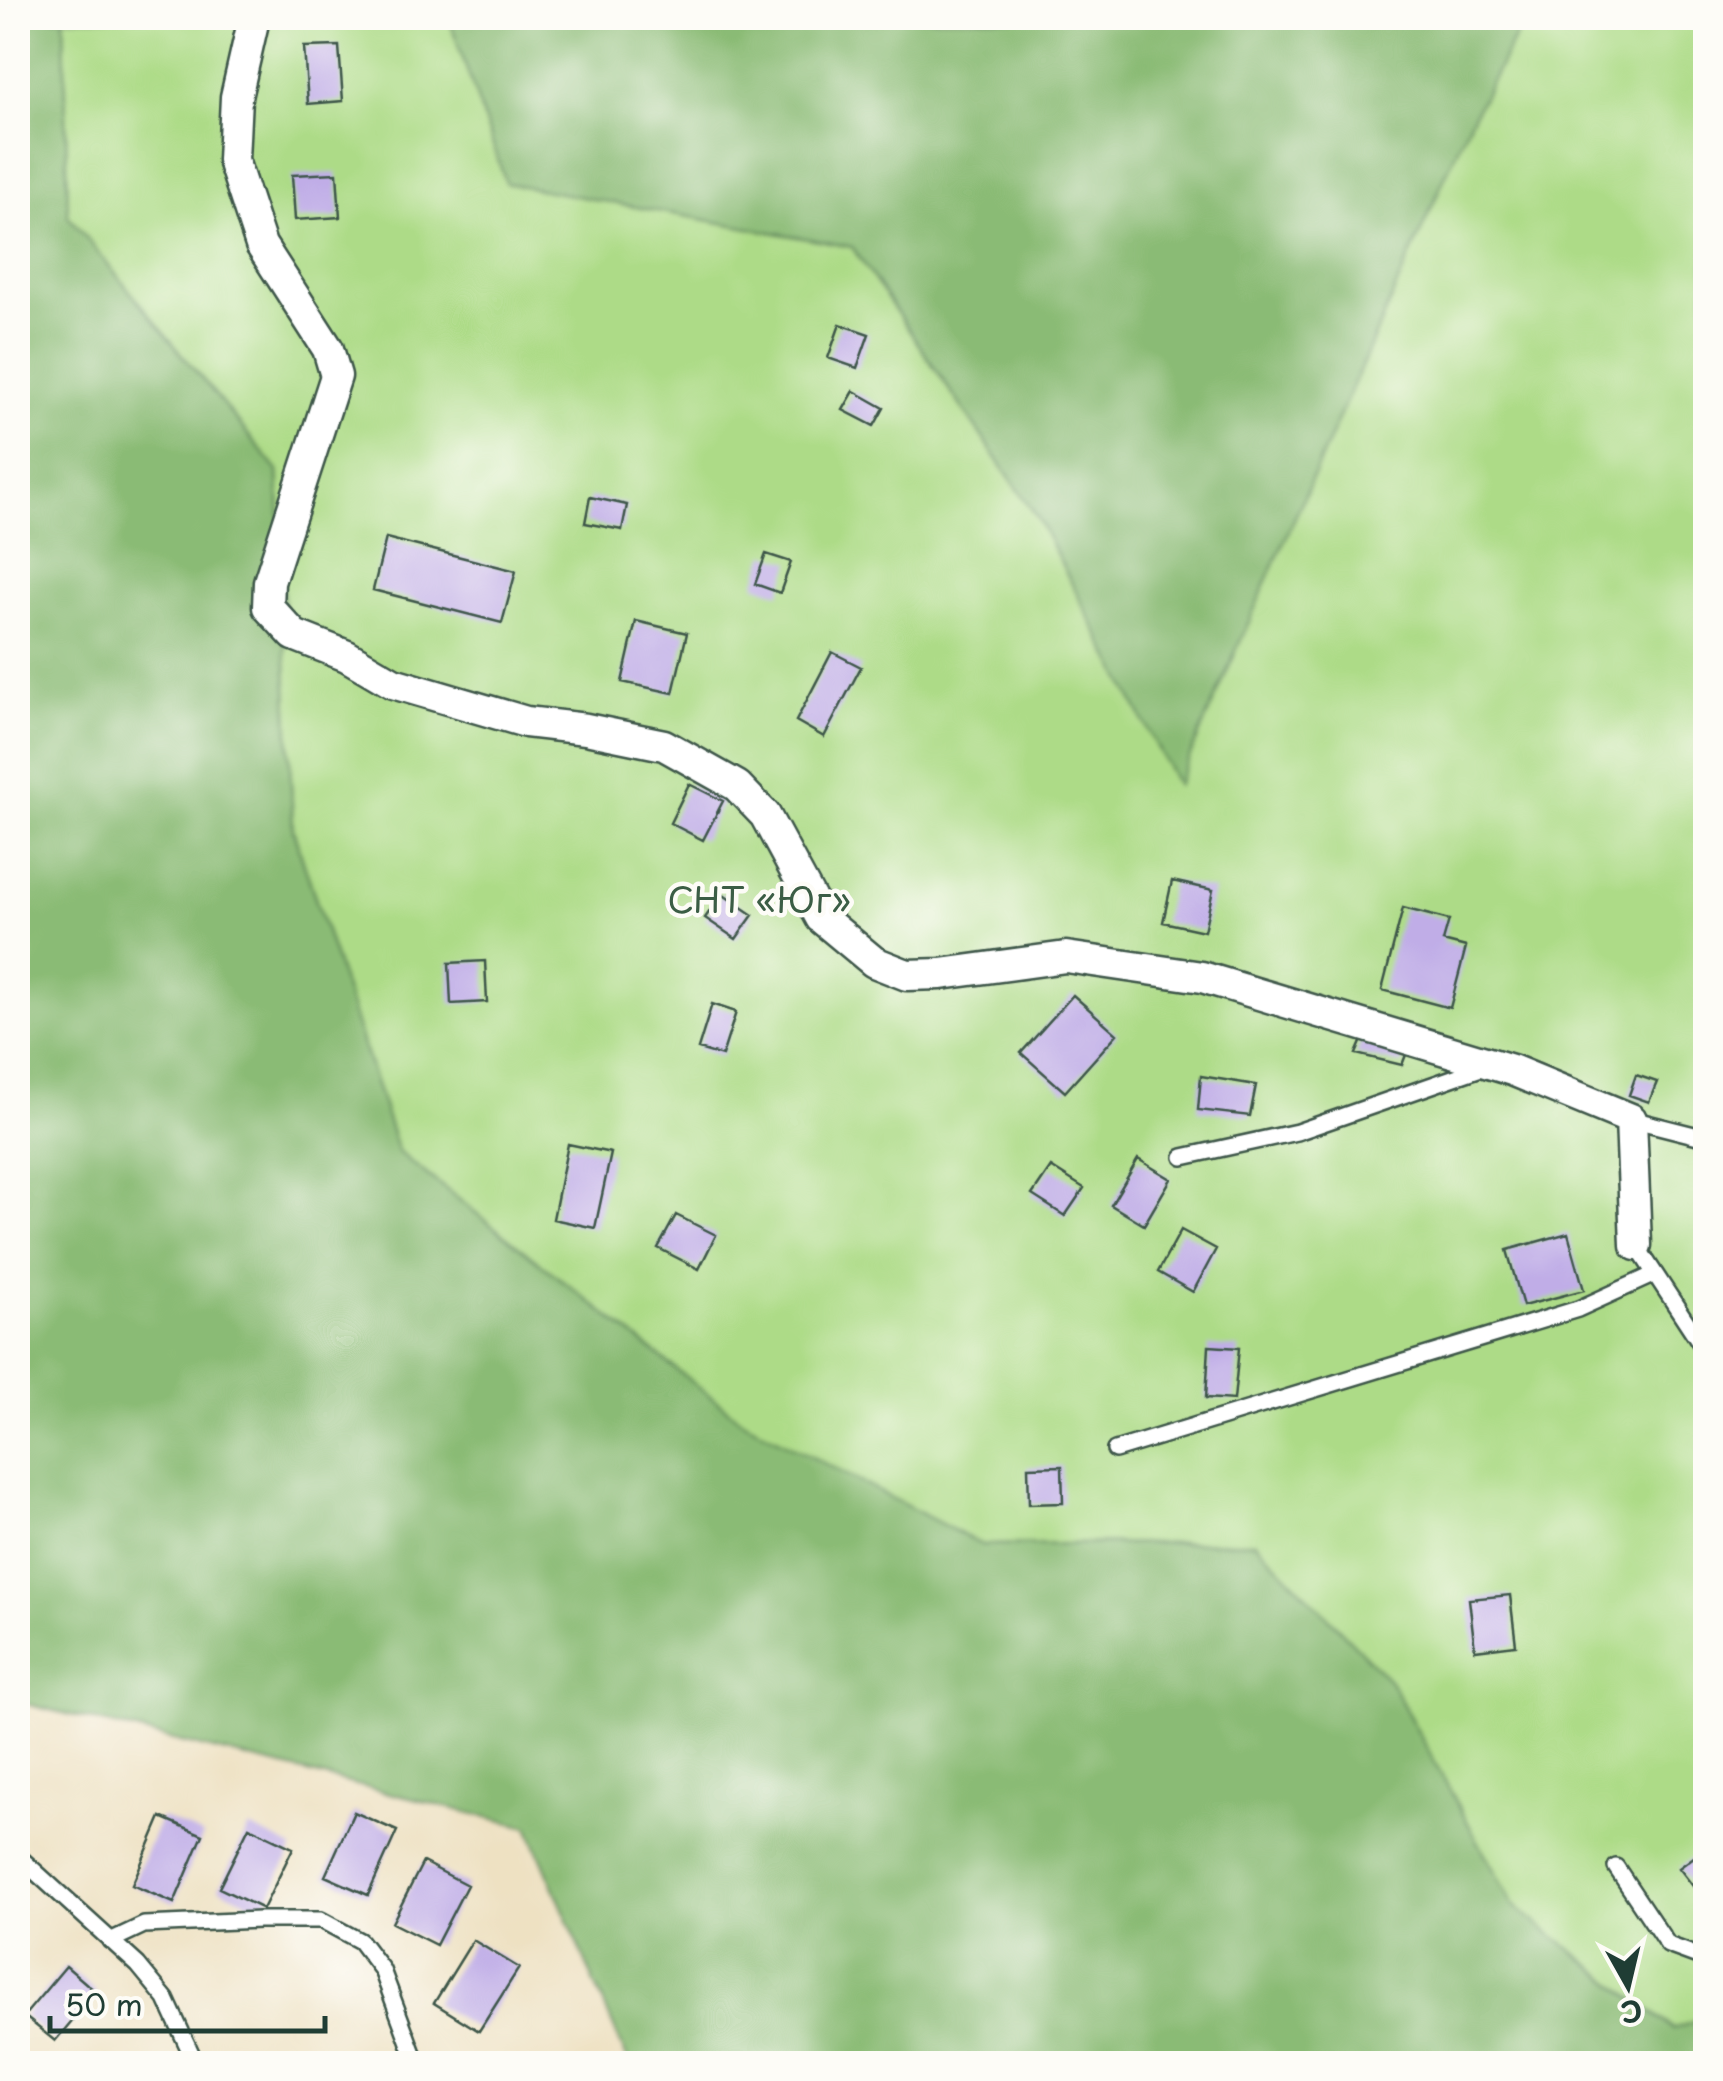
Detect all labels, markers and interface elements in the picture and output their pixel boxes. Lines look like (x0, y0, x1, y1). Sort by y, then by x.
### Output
park label: СНТ «Юг» (667, 872, 851, 925)
north arrow (1578, 1936, 1678, 2036)
scale bar (50, 1971, 325, 2033)
text: 50 m (65, 1981, 143, 2026)
text: С (1618, 1989, 1645, 2035)

